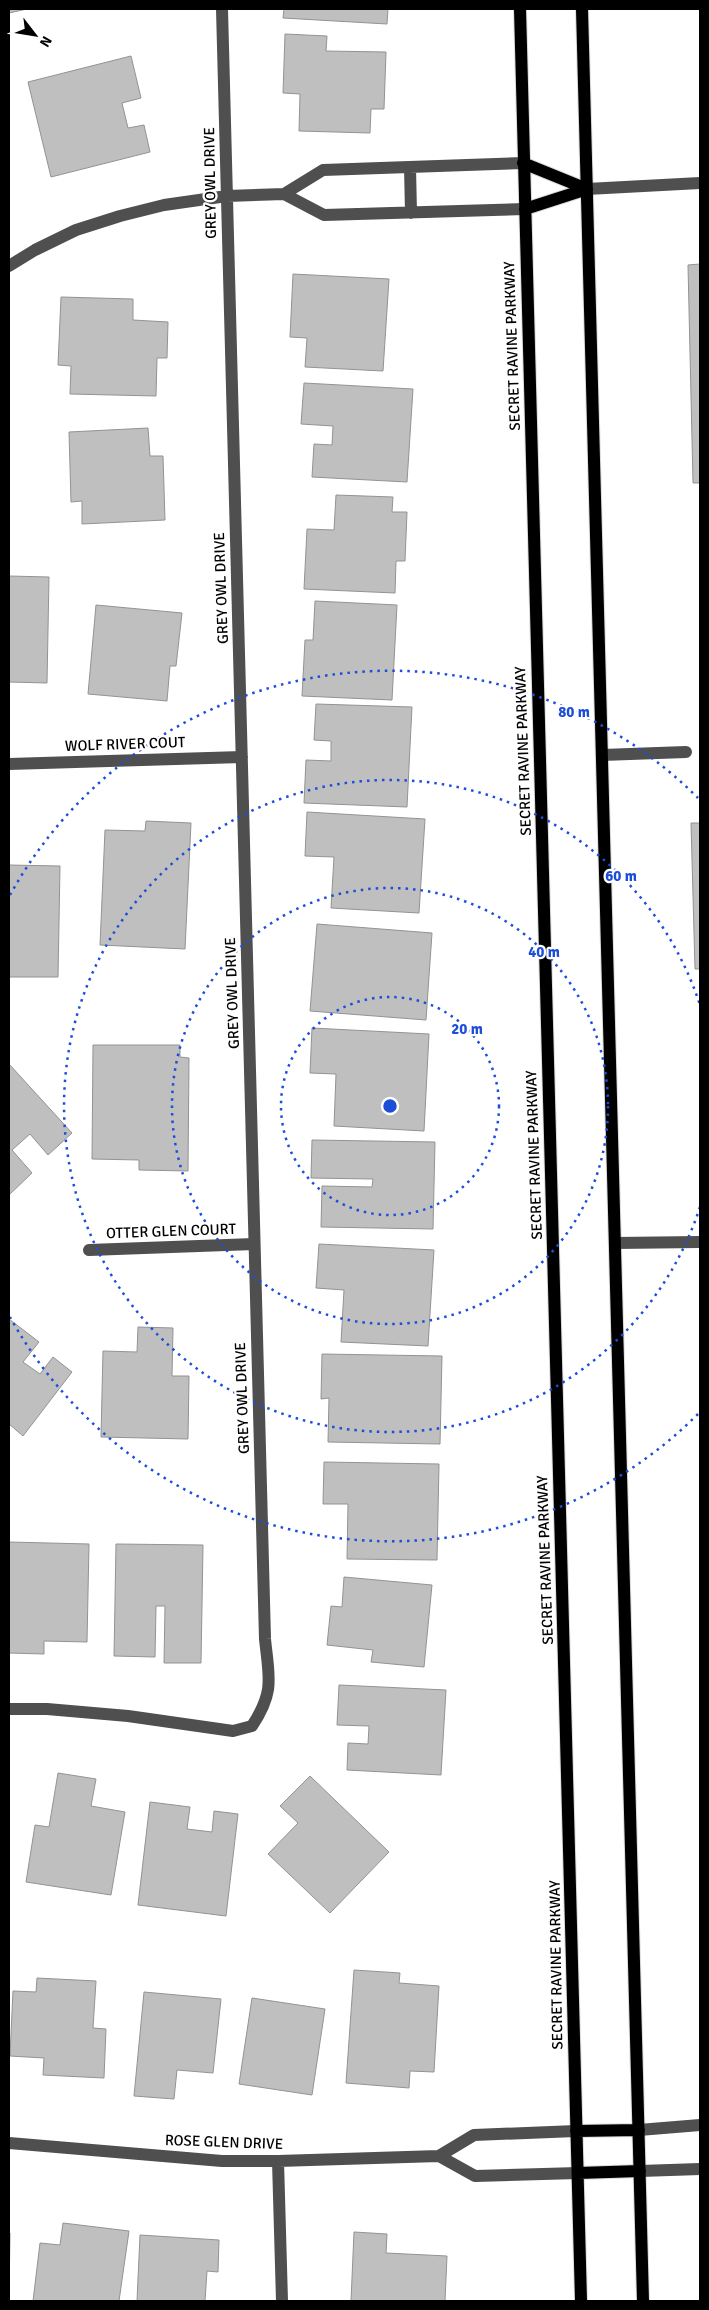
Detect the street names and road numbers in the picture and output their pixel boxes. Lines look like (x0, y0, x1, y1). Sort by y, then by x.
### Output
street label: GREY OWL DRIVE (200, 127, 220, 239)
street label: SECRET RAVINE PARKWAY (500, 261, 524, 431)
street label: GREY OWL DRIVE (210, 532, 232, 644)
street label: SECRET RAVINE PARKWAY (511, 666, 535, 836)
street label: WOLF RIVER COUT (65, 733, 186, 755)
street label: GREY OWL DRIVE (221, 937, 243, 1049)
street label: SECRET RAVINE PARKWAY (522, 1070, 546, 1240)
street label: OTTER GLEN COURT (106, 1220, 237, 1242)
street label: GREY OWL DRIVE (231, 1342, 253, 1454)
street label: SECRET RAVINE PARKWAY (533, 1475, 557, 1645)
street label: SECRET RAVINE PARKWAY (546, 1880, 566, 2050)
street label: ROSE GLEN DRIVE (165, 2131, 283, 2153)

